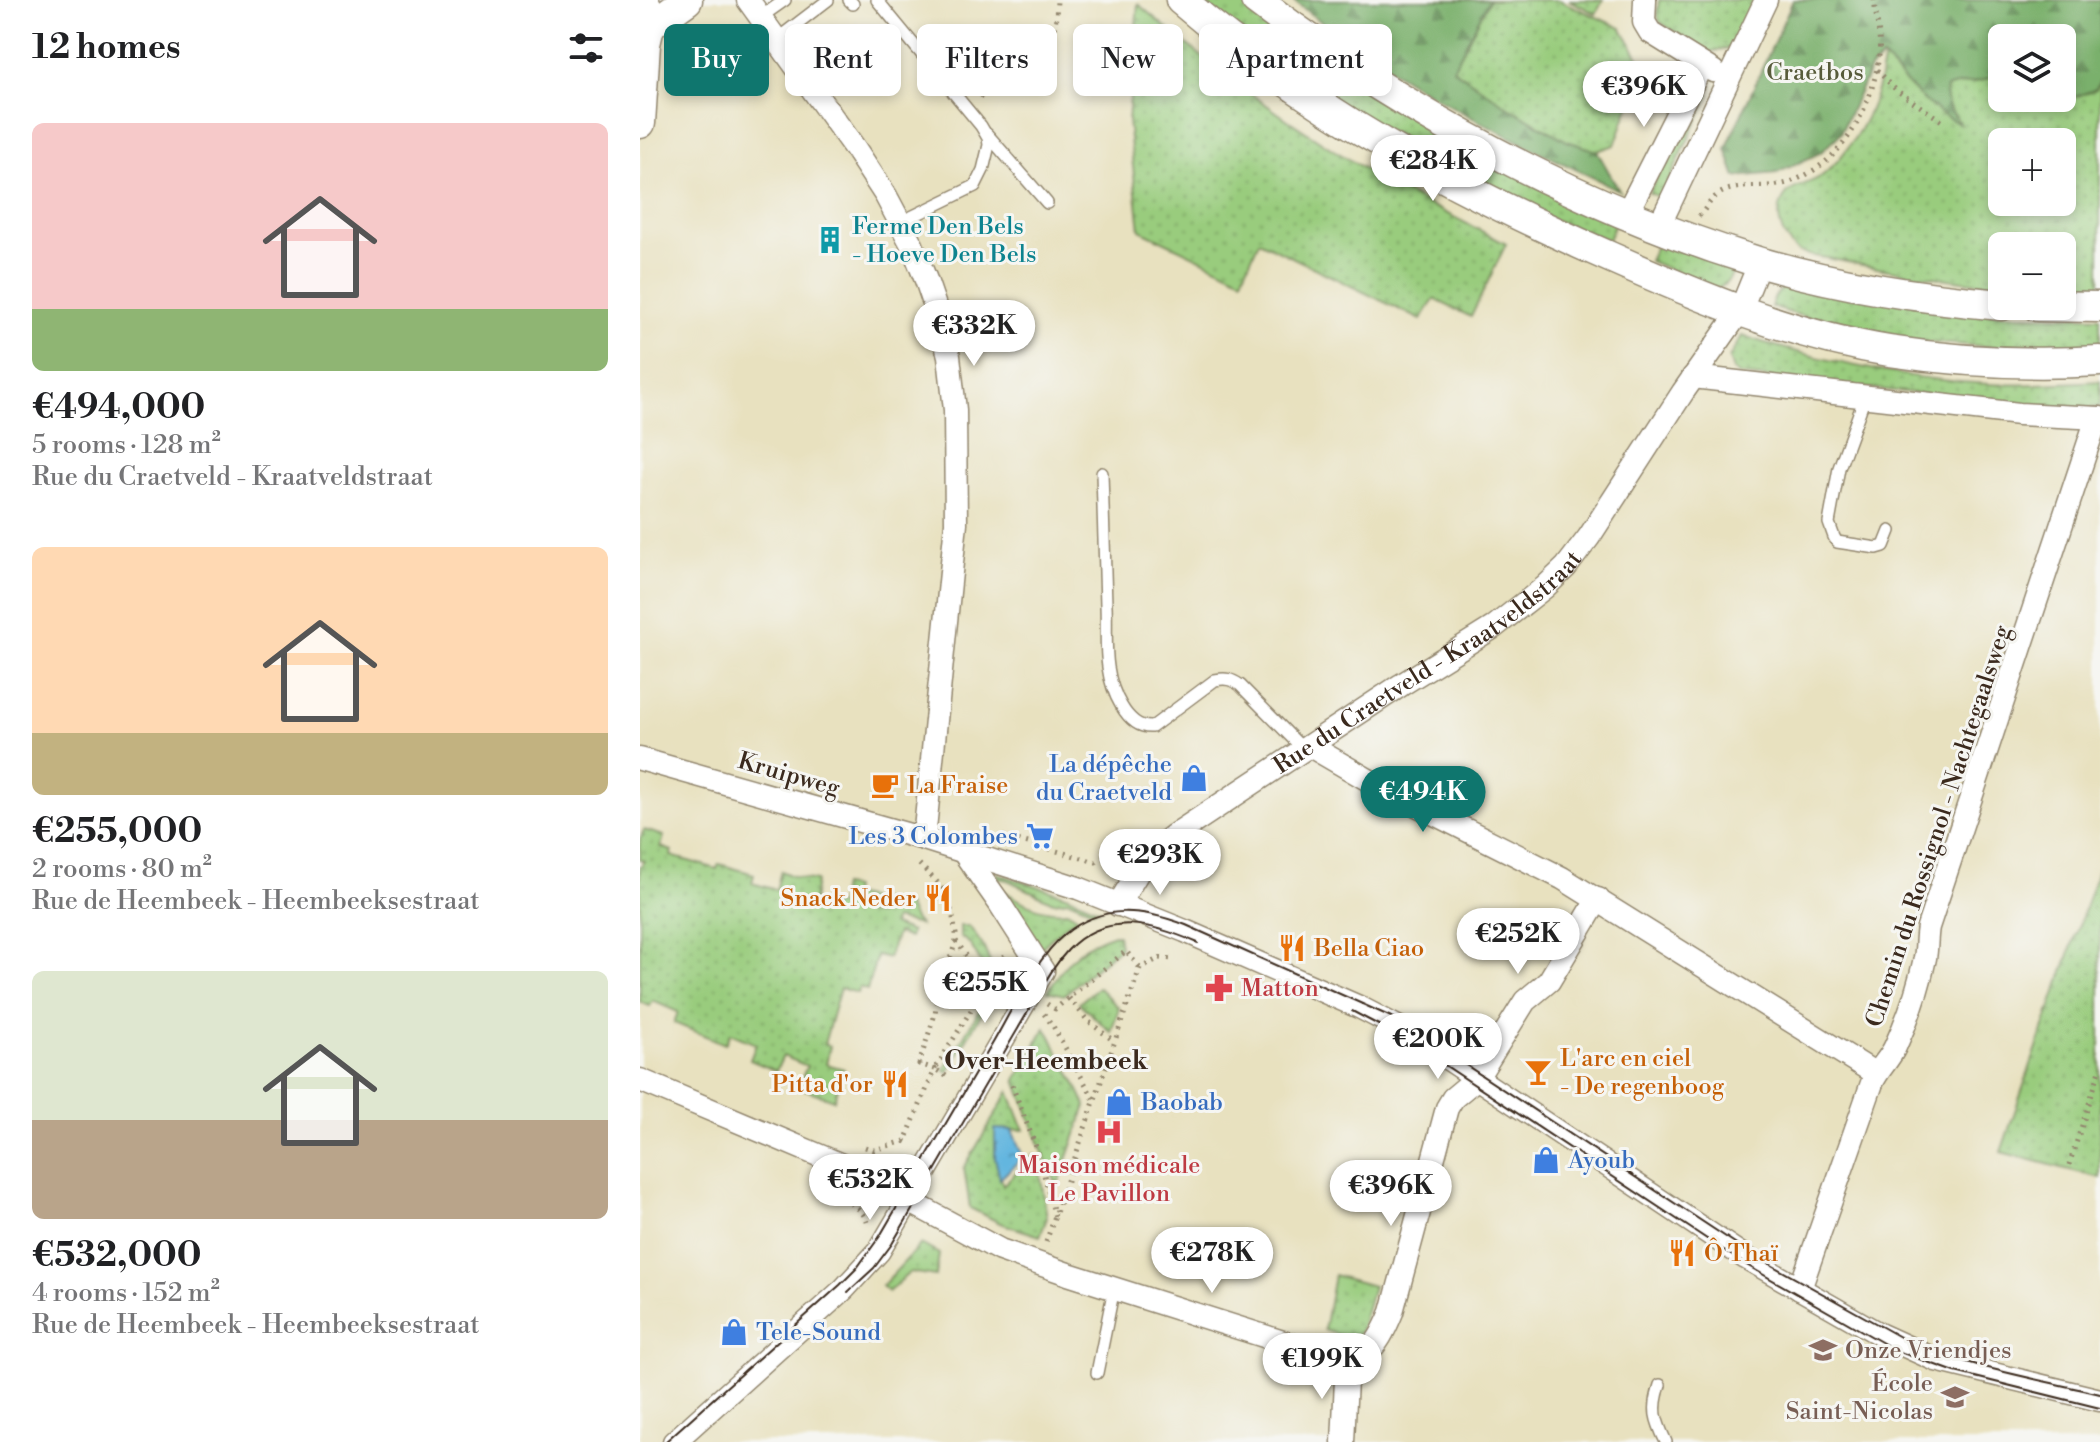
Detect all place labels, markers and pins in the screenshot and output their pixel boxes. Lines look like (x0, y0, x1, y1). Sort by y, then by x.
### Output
pin: €396K (1588, 61, 1700, 129)
pin: €284K (1377, 135, 1489, 203)
place label: Ferme Den Bels - Hoeve Den Bels (852, 212, 1036, 270)
building icon: Ferme Den Bels - Hoeve Den Bels (815, 225, 845, 255)
pin: €332K (918, 300, 1030, 368)
place label: La dépêche du Craetveld (1036, 750, 1172, 808)
shop icon: La dépêche du Craetveld (1179, 763, 1209, 793)
pin: €494K (1367, 766, 1479, 834)
cafe icon: La Fraise (870, 770, 900, 800)
place label: La Fraise (907, 771, 1008, 801)
supermarket icon: Les 3 Colombes (1025, 821, 1055, 851)
place label: Les 3 Colombes (848, 822, 1018, 852)
pin: €293K (1104, 829, 1216, 897)
restaurant icon: Snack Neder (923, 883, 953, 913)
place label: Snack Neder (780, 884, 916, 914)
pin: €252K (1462, 908, 1574, 976)
restaurant icon: Bella Ciao (1277, 933, 1307, 963)
place label: Bella Ciao (1313, 934, 1424, 964)
pin: €255K (929, 957, 1041, 1025)
pharmacy icon: Matton (1204, 973, 1234, 1003)
place label: Matton (1241, 974, 1319, 1004)
pin: €200K (1382, 1013, 1494, 1081)
place label: L'arc en ciel - De regenboog (1560, 1044, 1725, 1102)
bar icon: L'arc en ciel - De regenboog (1523, 1057, 1553, 1087)
restaurant icon: Pitta d'or (880, 1069, 910, 1099)
place label: Pitta d'or (772, 1070, 873, 1100)
shop icon: Baobab (1104, 1087, 1134, 1117)
place label: Baobab (1140, 1088, 1223, 1118)
hospital icon: Maison médicale Le Pavillon (1094, 1117, 1124, 1147)
shop icon: Ayoub (1531, 1145, 1561, 1175)
place label: Ayoub (1567, 1146, 1635, 1176)
place label: Maison médicale Le Pavillon (1018, 1151, 1200, 1209)
pin: €532K (814, 1154, 926, 1222)
pin: €396K (1335, 1160, 1447, 1228)
pin: €278K (1156, 1227, 1268, 1295)
place label: Ô Thaï (1704, 1237, 1779, 1269)
restaurant icon: Ô Thaï (1667, 1238, 1697, 1268)
shop icon: Tele-Sound (719, 1317, 749, 1347)
place label: Tele-Sound (756, 1318, 881, 1348)
pin: €199K (1266, 1333, 1378, 1401)
school or university icon: Onze Vriendjes (1808, 1335, 1838, 1365)
place label: Onze Vriendjes (1845, 1336, 2012, 1366)
place label: École Saint-Nicolas (1786, 1368, 1933, 1427)
school or university icon: École Saint-Nicolas (1940, 1382, 1970, 1412)

